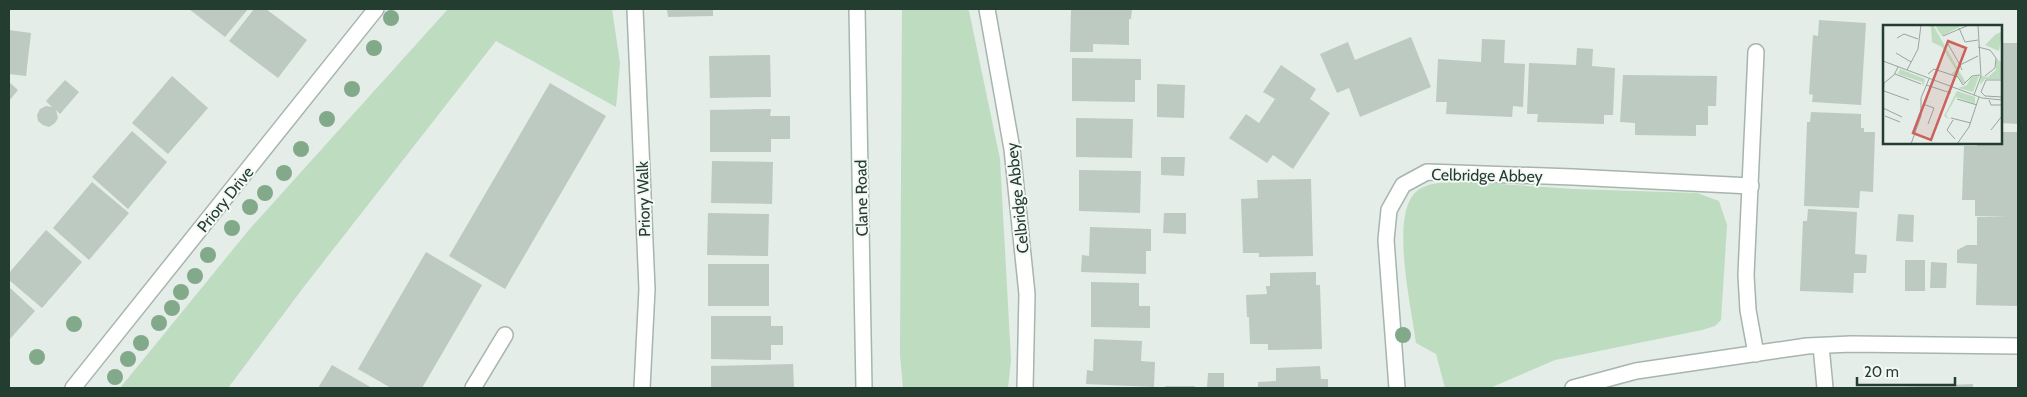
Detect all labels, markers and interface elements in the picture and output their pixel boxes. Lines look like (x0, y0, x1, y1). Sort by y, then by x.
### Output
inset map (1883, 25, 2002, 144)
street label: Celbridge Abbey (1002, 142, 1033, 254)
street label: Clane Road (851, 159, 872, 237)
street label: Priory Walk (633, 160, 654, 237)
street label: Priory Drive (193, 163, 258, 236)
street label: Celbridge Abbey (1431, 165, 1543, 186)
scale bar (1857, 354, 1954, 386)
text: 20 m (1864, 363, 1899, 381)

